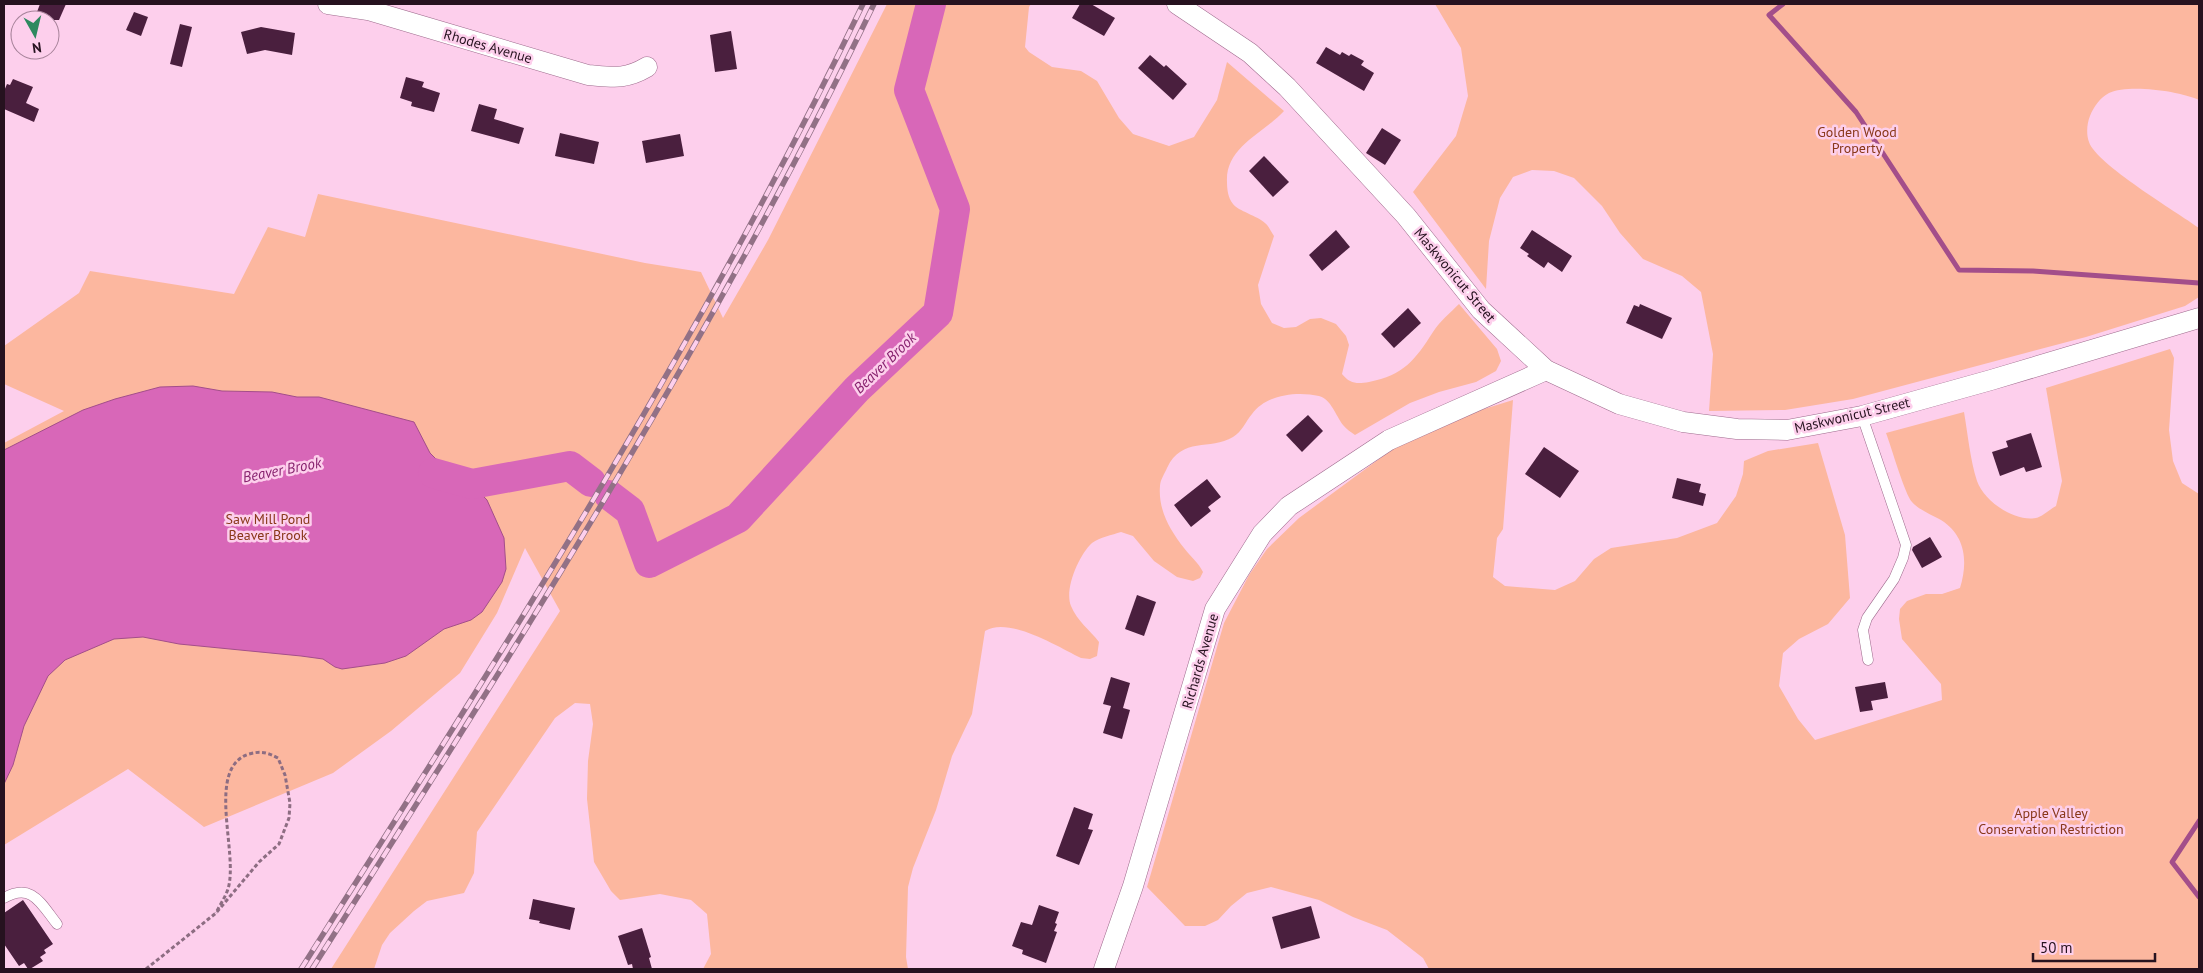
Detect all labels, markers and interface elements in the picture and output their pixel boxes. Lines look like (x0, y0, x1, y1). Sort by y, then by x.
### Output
north arrow (10, 10, 60, 60)
street label: Rhodes Avenue (442, 25, 534, 67)
text: N (31, 38, 43, 57)
park label: Golden Wood Property (1817, 123, 1897, 157)
street label: Maskwonicut Street (1410, 224, 1500, 326)
water label: Beaver Brook (849, 327, 921, 397)
street label: Maskwonicut Street (1793, 393, 1912, 437)
water label: Beaver Brook (241, 452, 324, 486)
park label: Saw Mill Pond Beaver Brook (226, 510, 310, 544)
street label: Richards Avenue (1178, 611, 1222, 711)
park label: Apple Valley Conservation Restriction (1978, 804, 2124, 838)
scale bar (2033, 930, 2156, 962)
text: 50 m (2040, 938, 2073, 957)

